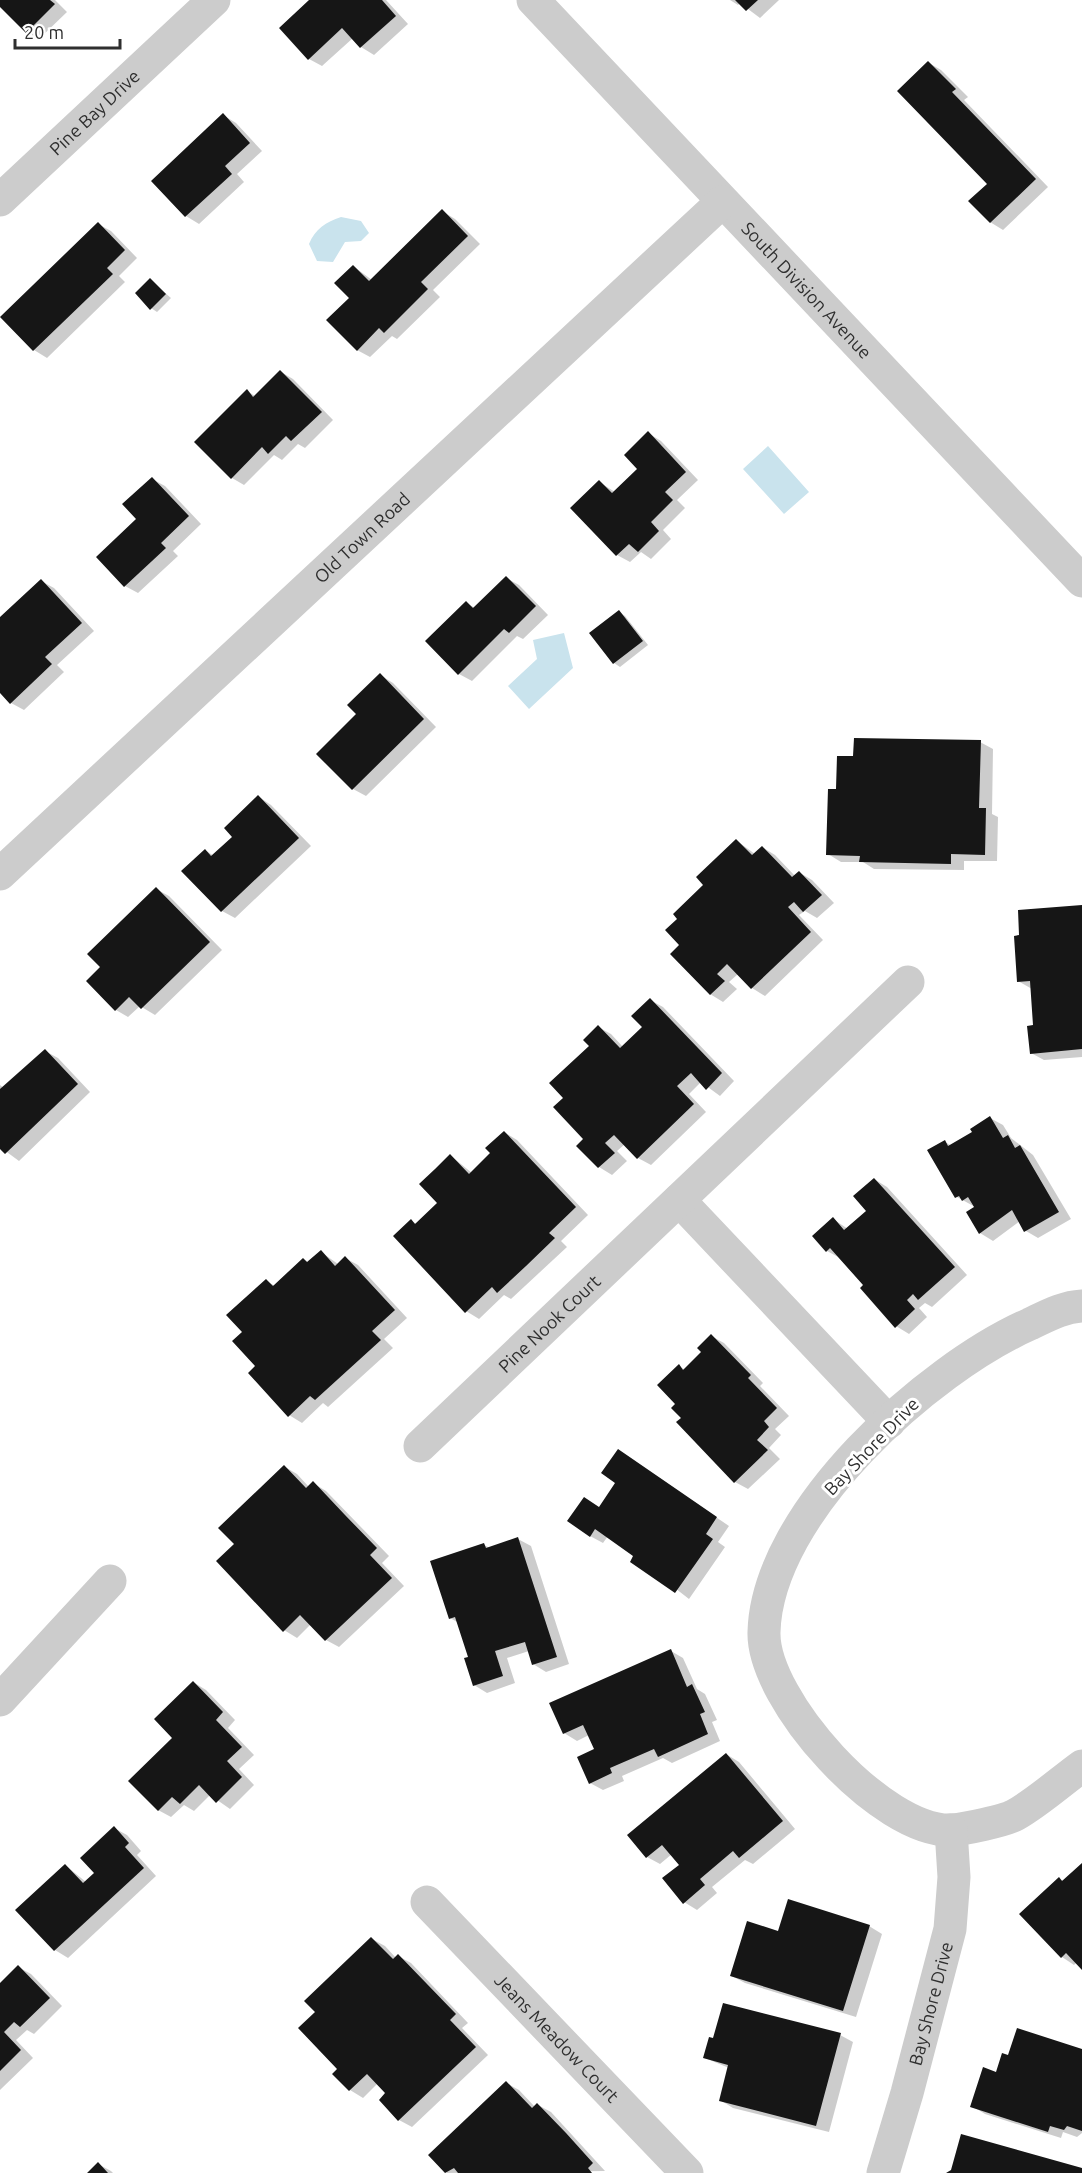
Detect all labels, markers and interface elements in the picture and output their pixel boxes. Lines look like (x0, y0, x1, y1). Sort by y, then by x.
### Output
scale bar (15, 12, 120, 50)
text: 20 m (24, 22, 64, 42)
street label: Pine Bay Drive (45, 65, 143, 159)
street label: South Division Avenue (738, 218, 876, 362)
street label: Old Town Road (310, 488, 413, 587)
street label: Pine Nook Court (494, 1270, 604, 1376)
street label: Bay Shore Drive (820, 1393, 922, 1499)
street label: Bay Shore Drive (905, 1939, 956, 2068)
street label: Jeans Meadow Court (491, 1969, 623, 2106)

